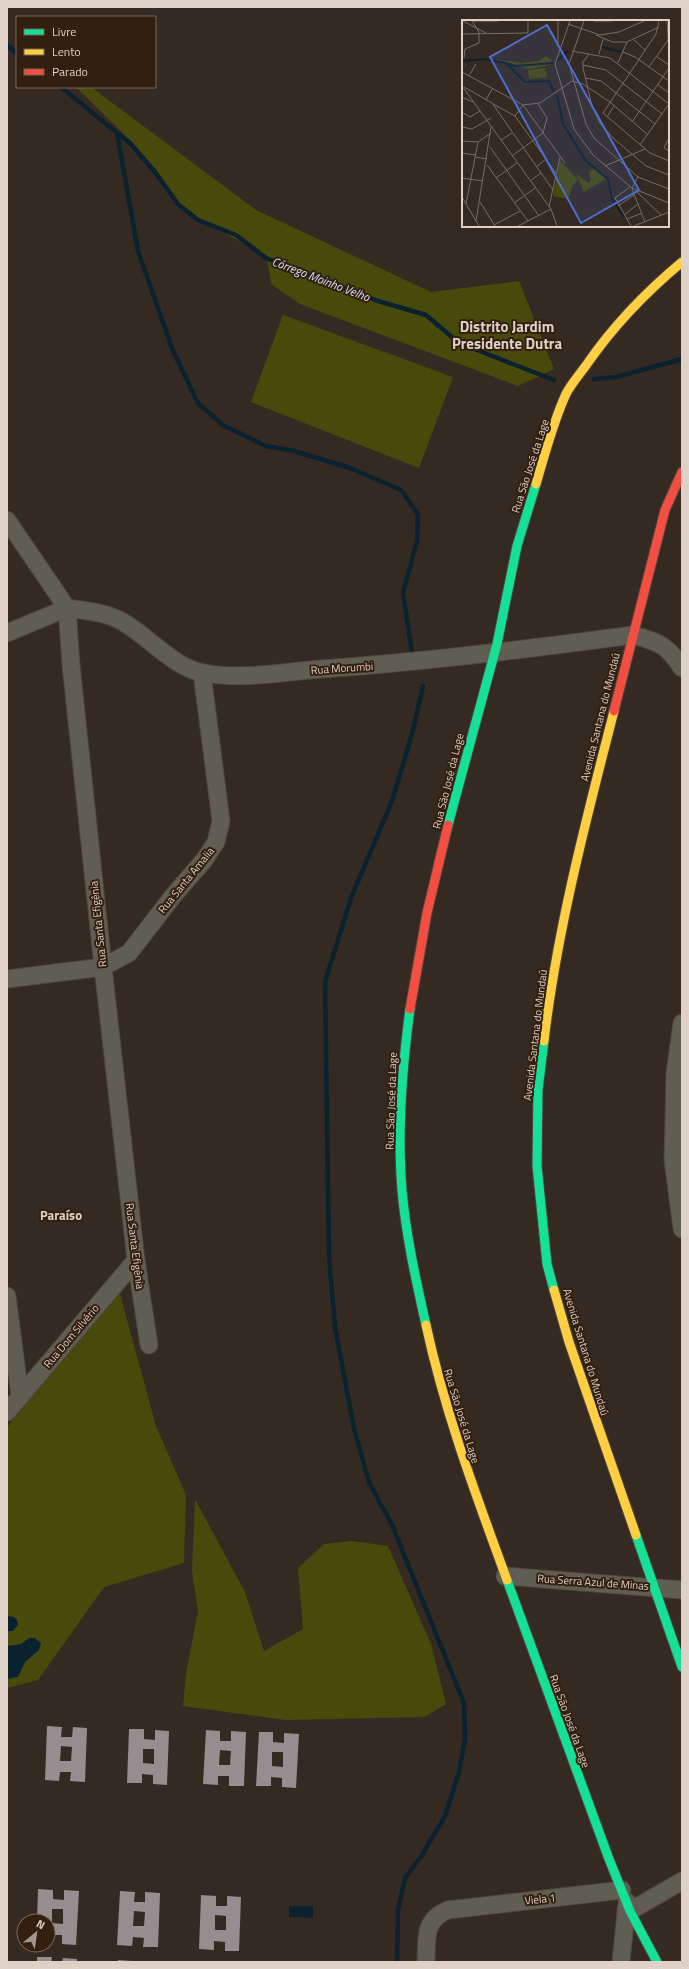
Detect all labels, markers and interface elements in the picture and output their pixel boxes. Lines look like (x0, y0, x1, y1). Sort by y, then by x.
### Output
legend (16, 16, 156, 88)
inset map (462, 20, 669, 227)
text: Livre (52, 22, 76, 41)
text: Lento (52, 42, 81, 61)
text: Parado (52, 62, 88, 81)
water label: Córrego Moinho Velho (269, 252, 374, 307)
district label: Distrito Jardim Presidente Dutra (452, 315, 562, 355)
street label: Rua São José da Lage (507, 417, 553, 515)
street label: Avenida Santana do Mundaú (576, 651, 624, 783)
street label: Rua Morumbi (310, 658, 374, 678)
street label: Rua São José da Lage (428, 731, 468, 830)
street label: Rua Santa Amalia (154, 843, 218, 917)
street label: Rua Santa Efigênia (85, 880, 110, 968)
street label: Avenida Santana do Mundaú (519, 968, 551, 1101)
street label: Rua São José da Lage (381, 1051, 401, 1150)
street label: Rua Santa Efigênia (122, 1202, 148, 1291)
district label: Paraíso (40, 1205, 82, 1225)
street label: Avenida Santana do Mundaú (559, 1287, 613, 1418)
street label: Rua Dom Silvério (40, 1301, 103, 1371)
street label: Rua São José da Lage (440, 1367, 484, 1466)
street label: Rua Serra Azul de Minas (537, 1570, 649, 1594)
street label: Rua São José da Lage (546, 1672, 594, 1770)
street label: Viela 1 (524, 1889, 556, 1909)
north arrow (16, 1913, 56, 1953)
text: N (34, 1915, 48, 1933)

